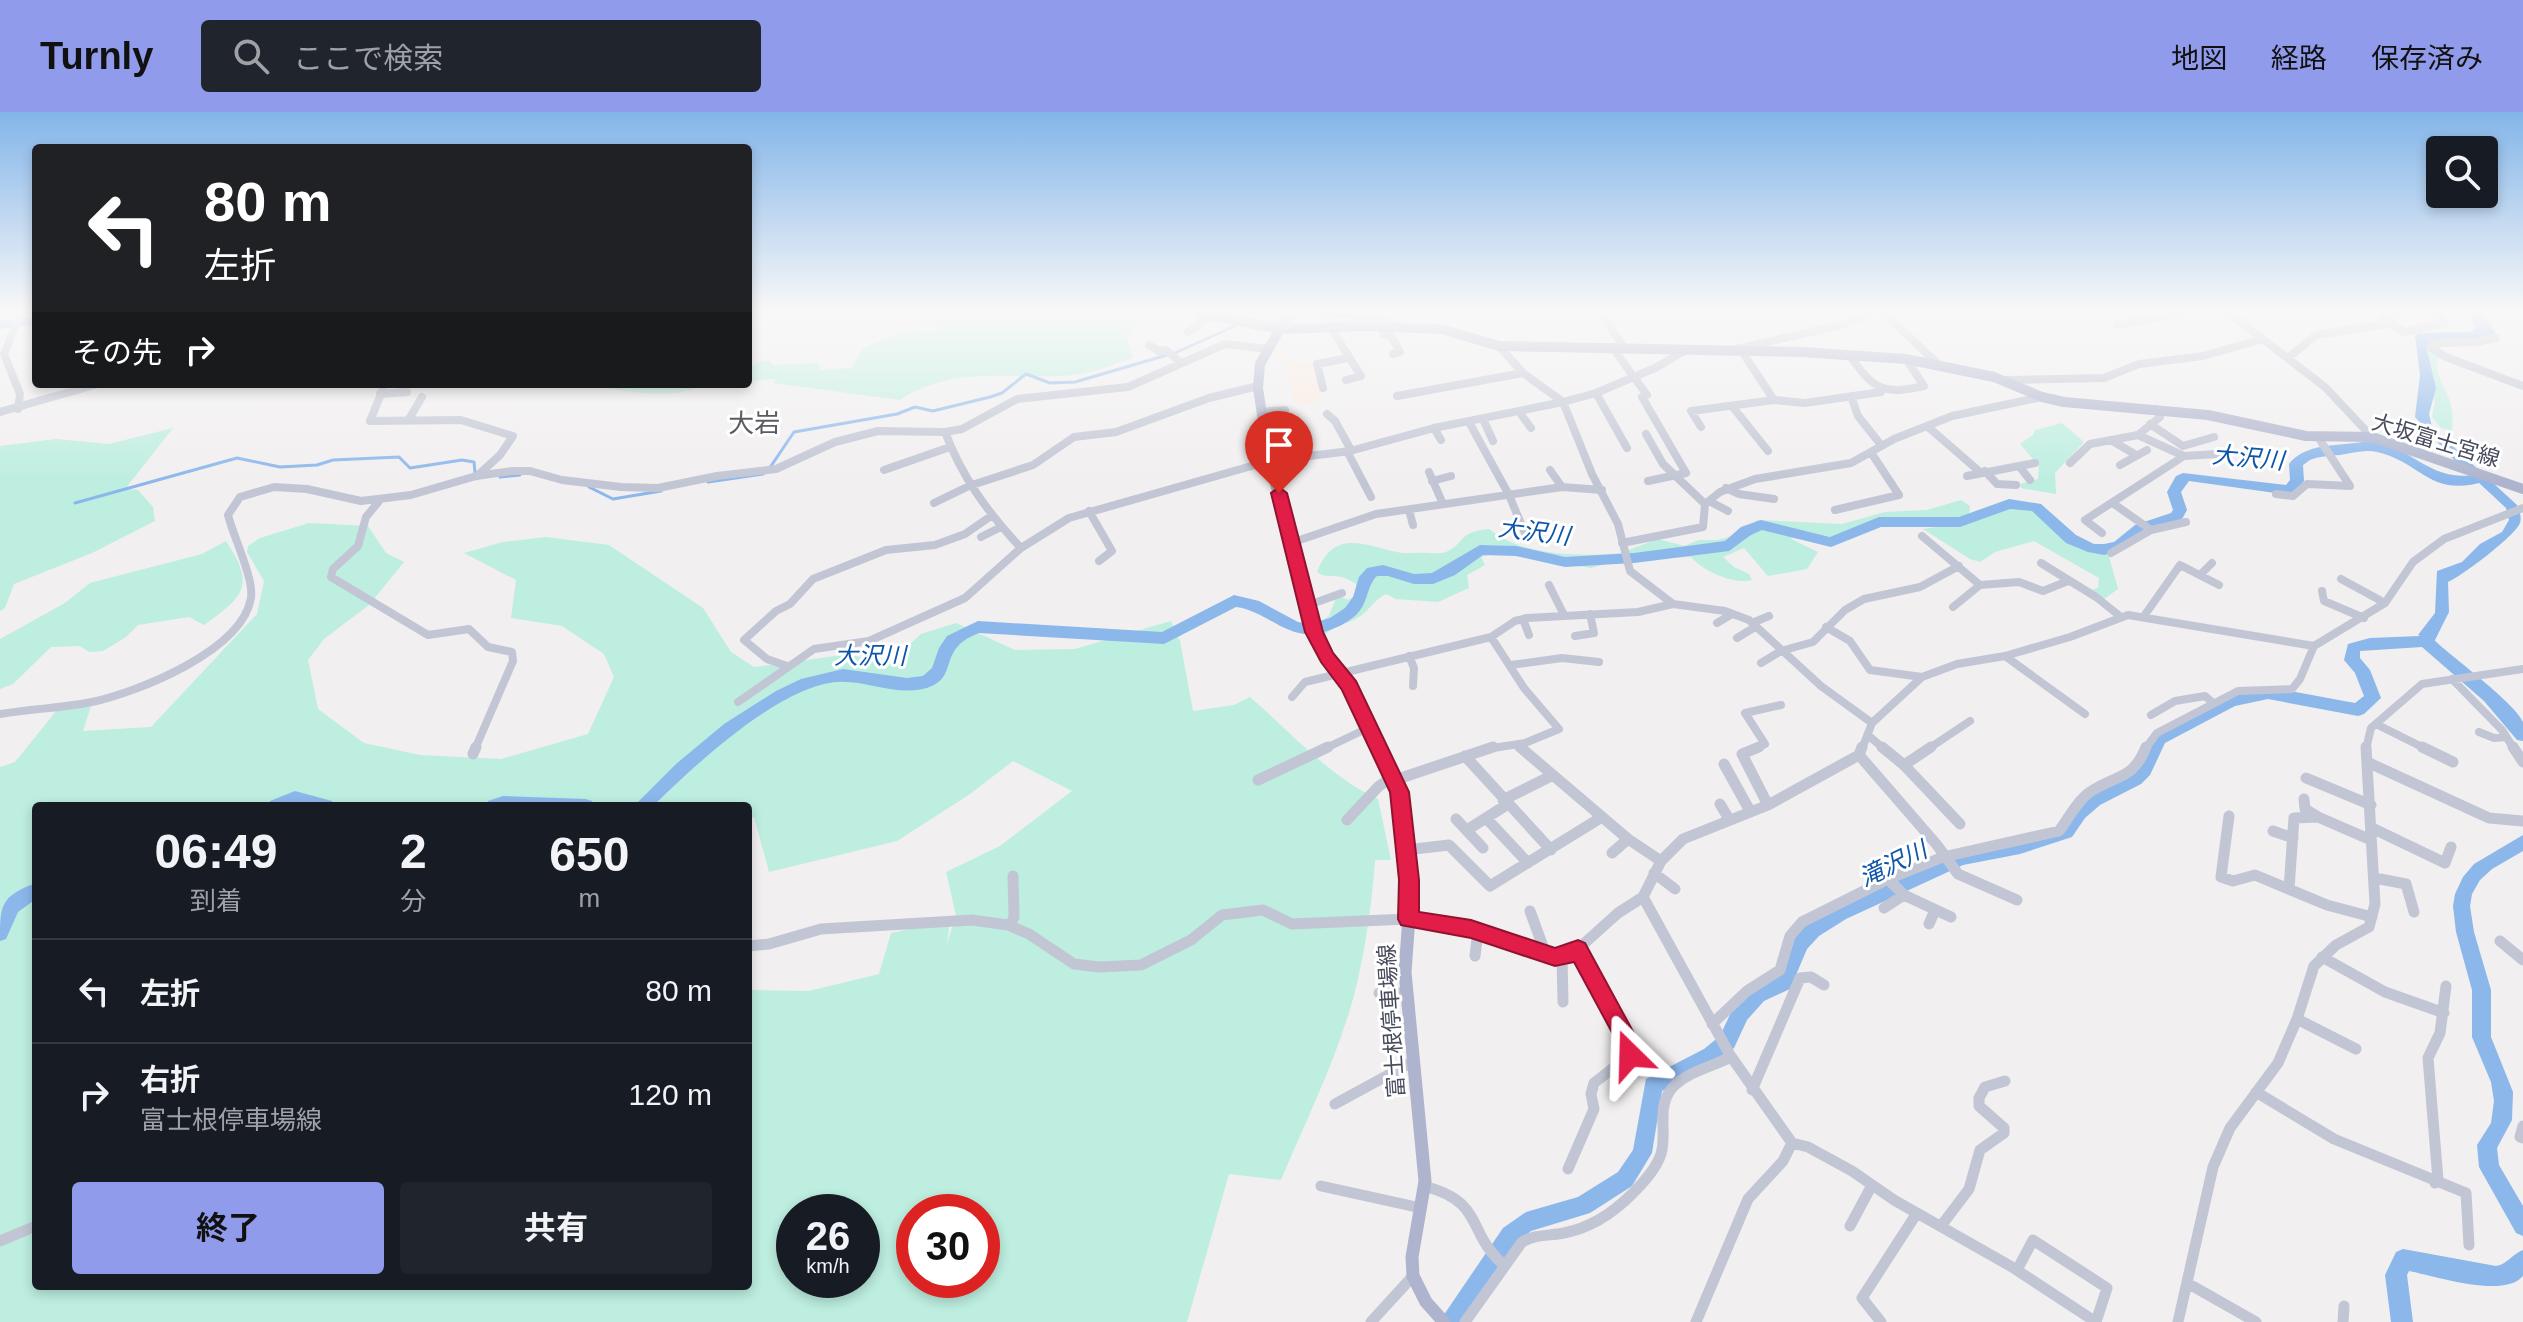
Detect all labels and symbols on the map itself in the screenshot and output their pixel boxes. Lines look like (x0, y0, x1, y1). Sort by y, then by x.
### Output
district label: 大岩 (728, 408, 780, 438)
street label: 大坂富士宮線 (2369, 409, 2503, 472)
pin (1245, 411, 1313, 493)
water label: 大沢川 (2211, 441, 2288, 474)
water label: 大沢川 (1497, 514, 1574, 550)
water label: 大沢川 (834, 642, 909, 669)
water label: 滝沢川 (1855, 834, 1934, 891)
street label: 富士根停車場線 (1374, 943, 1409, 1099)
position arrow (1588, 1013, 1672, 1097)
speed limit sign: 30 (896, 1194, 1000, 1298)

